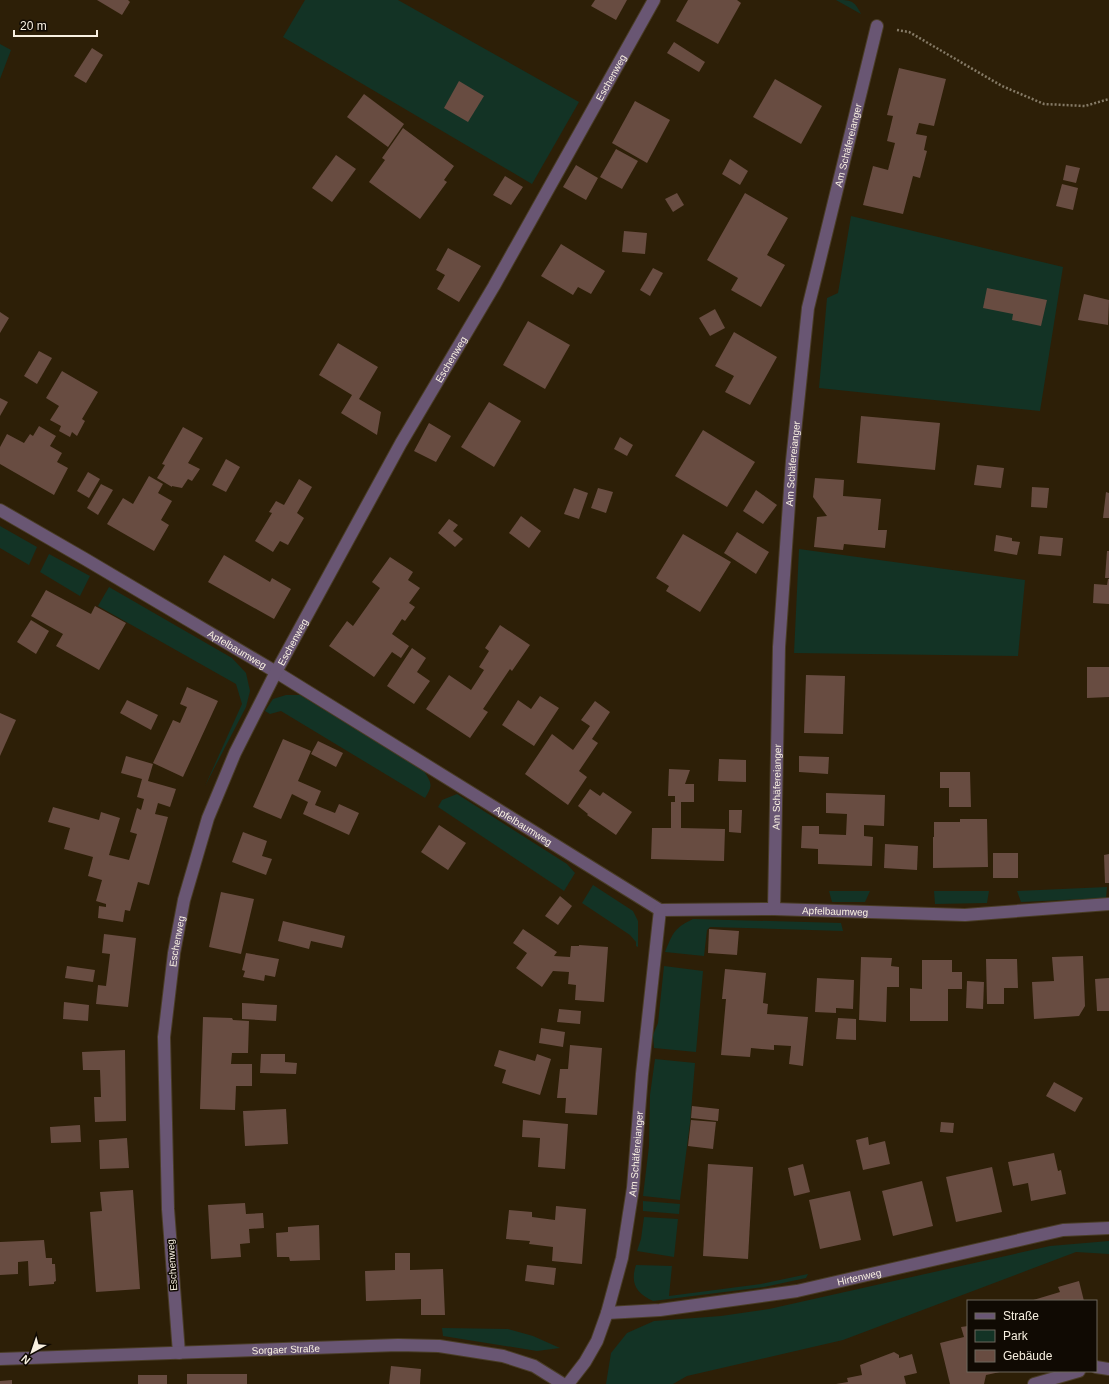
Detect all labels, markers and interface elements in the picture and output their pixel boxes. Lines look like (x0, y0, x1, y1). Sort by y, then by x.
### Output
scale bar (14, 12, 97, 38)
text: 20 m (20, 19, 47, 33)
street label: Eschenweg (593, 52, 628, 103)
street label: Am Schäfereianger (832, 102, 864, 188)
street label: Eschenweg (433, 334, 469, 384)
street label: Am Schäfereianger (783, 420, 802, 507)
street label: Eschenweg (275, 616, 310, 667)
street label: Apfelbaumweg (206, 627, 269, 671)
street label: Am Schäfereianger (770, 743, 783, 830)
street label: Apfelbaumweg (492, 803, 554, 847)
street label: Apfelbaumweg (802, 904, 868, 917)
street label: Eschenweg (167, 915, 186, 967)
street label: Am Schäfereianger (626, 1110, 645, 1197)
street label: Eschenweg (165, 1239, 179, 1291)
street label: Hirtenweg (836, 1266, 882, 1287)
legend (967, 1300, 1097, 1372)
text: Straße (1003, 1309, 1039, 1323)
text: Park (1003, 1329, 1029, 1343)
north arrow (12, 1332, 52, 1372)
street label: Sorgaer Straße (251, 1342, 321, 1356)
text: Gebäude (1003, 1349, 1053, 1363)
text: N (19, 1352, 32, 1367)

